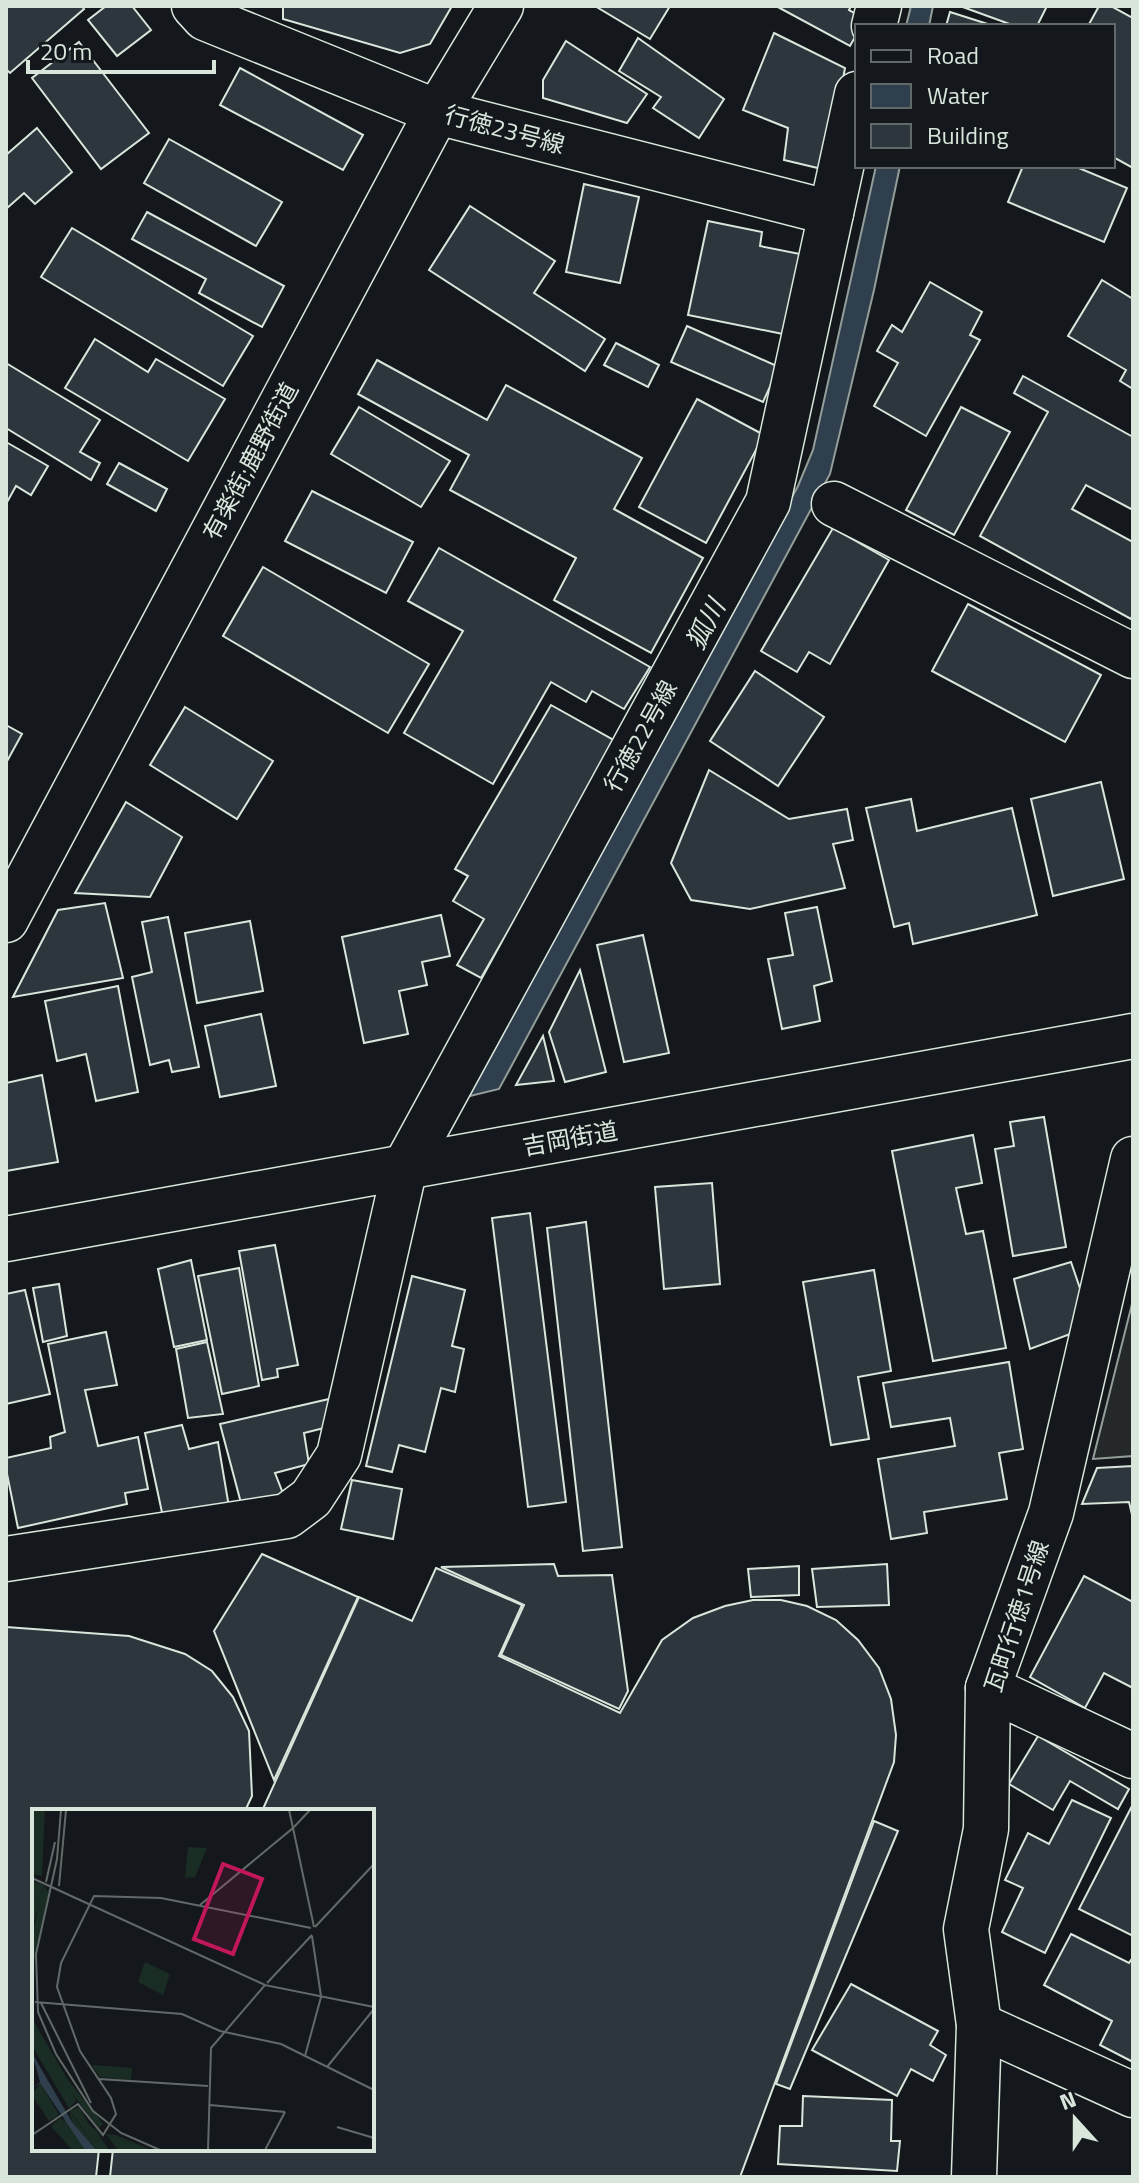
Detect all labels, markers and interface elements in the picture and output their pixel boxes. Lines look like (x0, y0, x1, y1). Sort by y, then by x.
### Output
scale bar (28, 24, 214, 74)
legend (855, 24, 1115, 168)
text: 20 m (40, 33, 92, 69)
text: Road (927, 37, 979, 73)
text: Water (927, 77, 989, 113)
street label: 行徳23号線 (441, 96, 569, 162)
text: Building (927, 117, 1009, 153)
street label: 有楽街;鹿野街道 (193, 376, 307, 546)
water label: 狐川 (676, 589, 736, 656)
street label: 行徳22号線 (594, 674, 686, 798)
street label: 吉岡街道 (520, 1112, 620, 1164)
street label: 瓦町行徳1号線 (975, 1536, 1057, 1696)
inset map (32, 1809, 374, 2151)
north arrow (1035, 2079, 1115, 2159)
text: N (1055, 2082, 1081, 2119)

